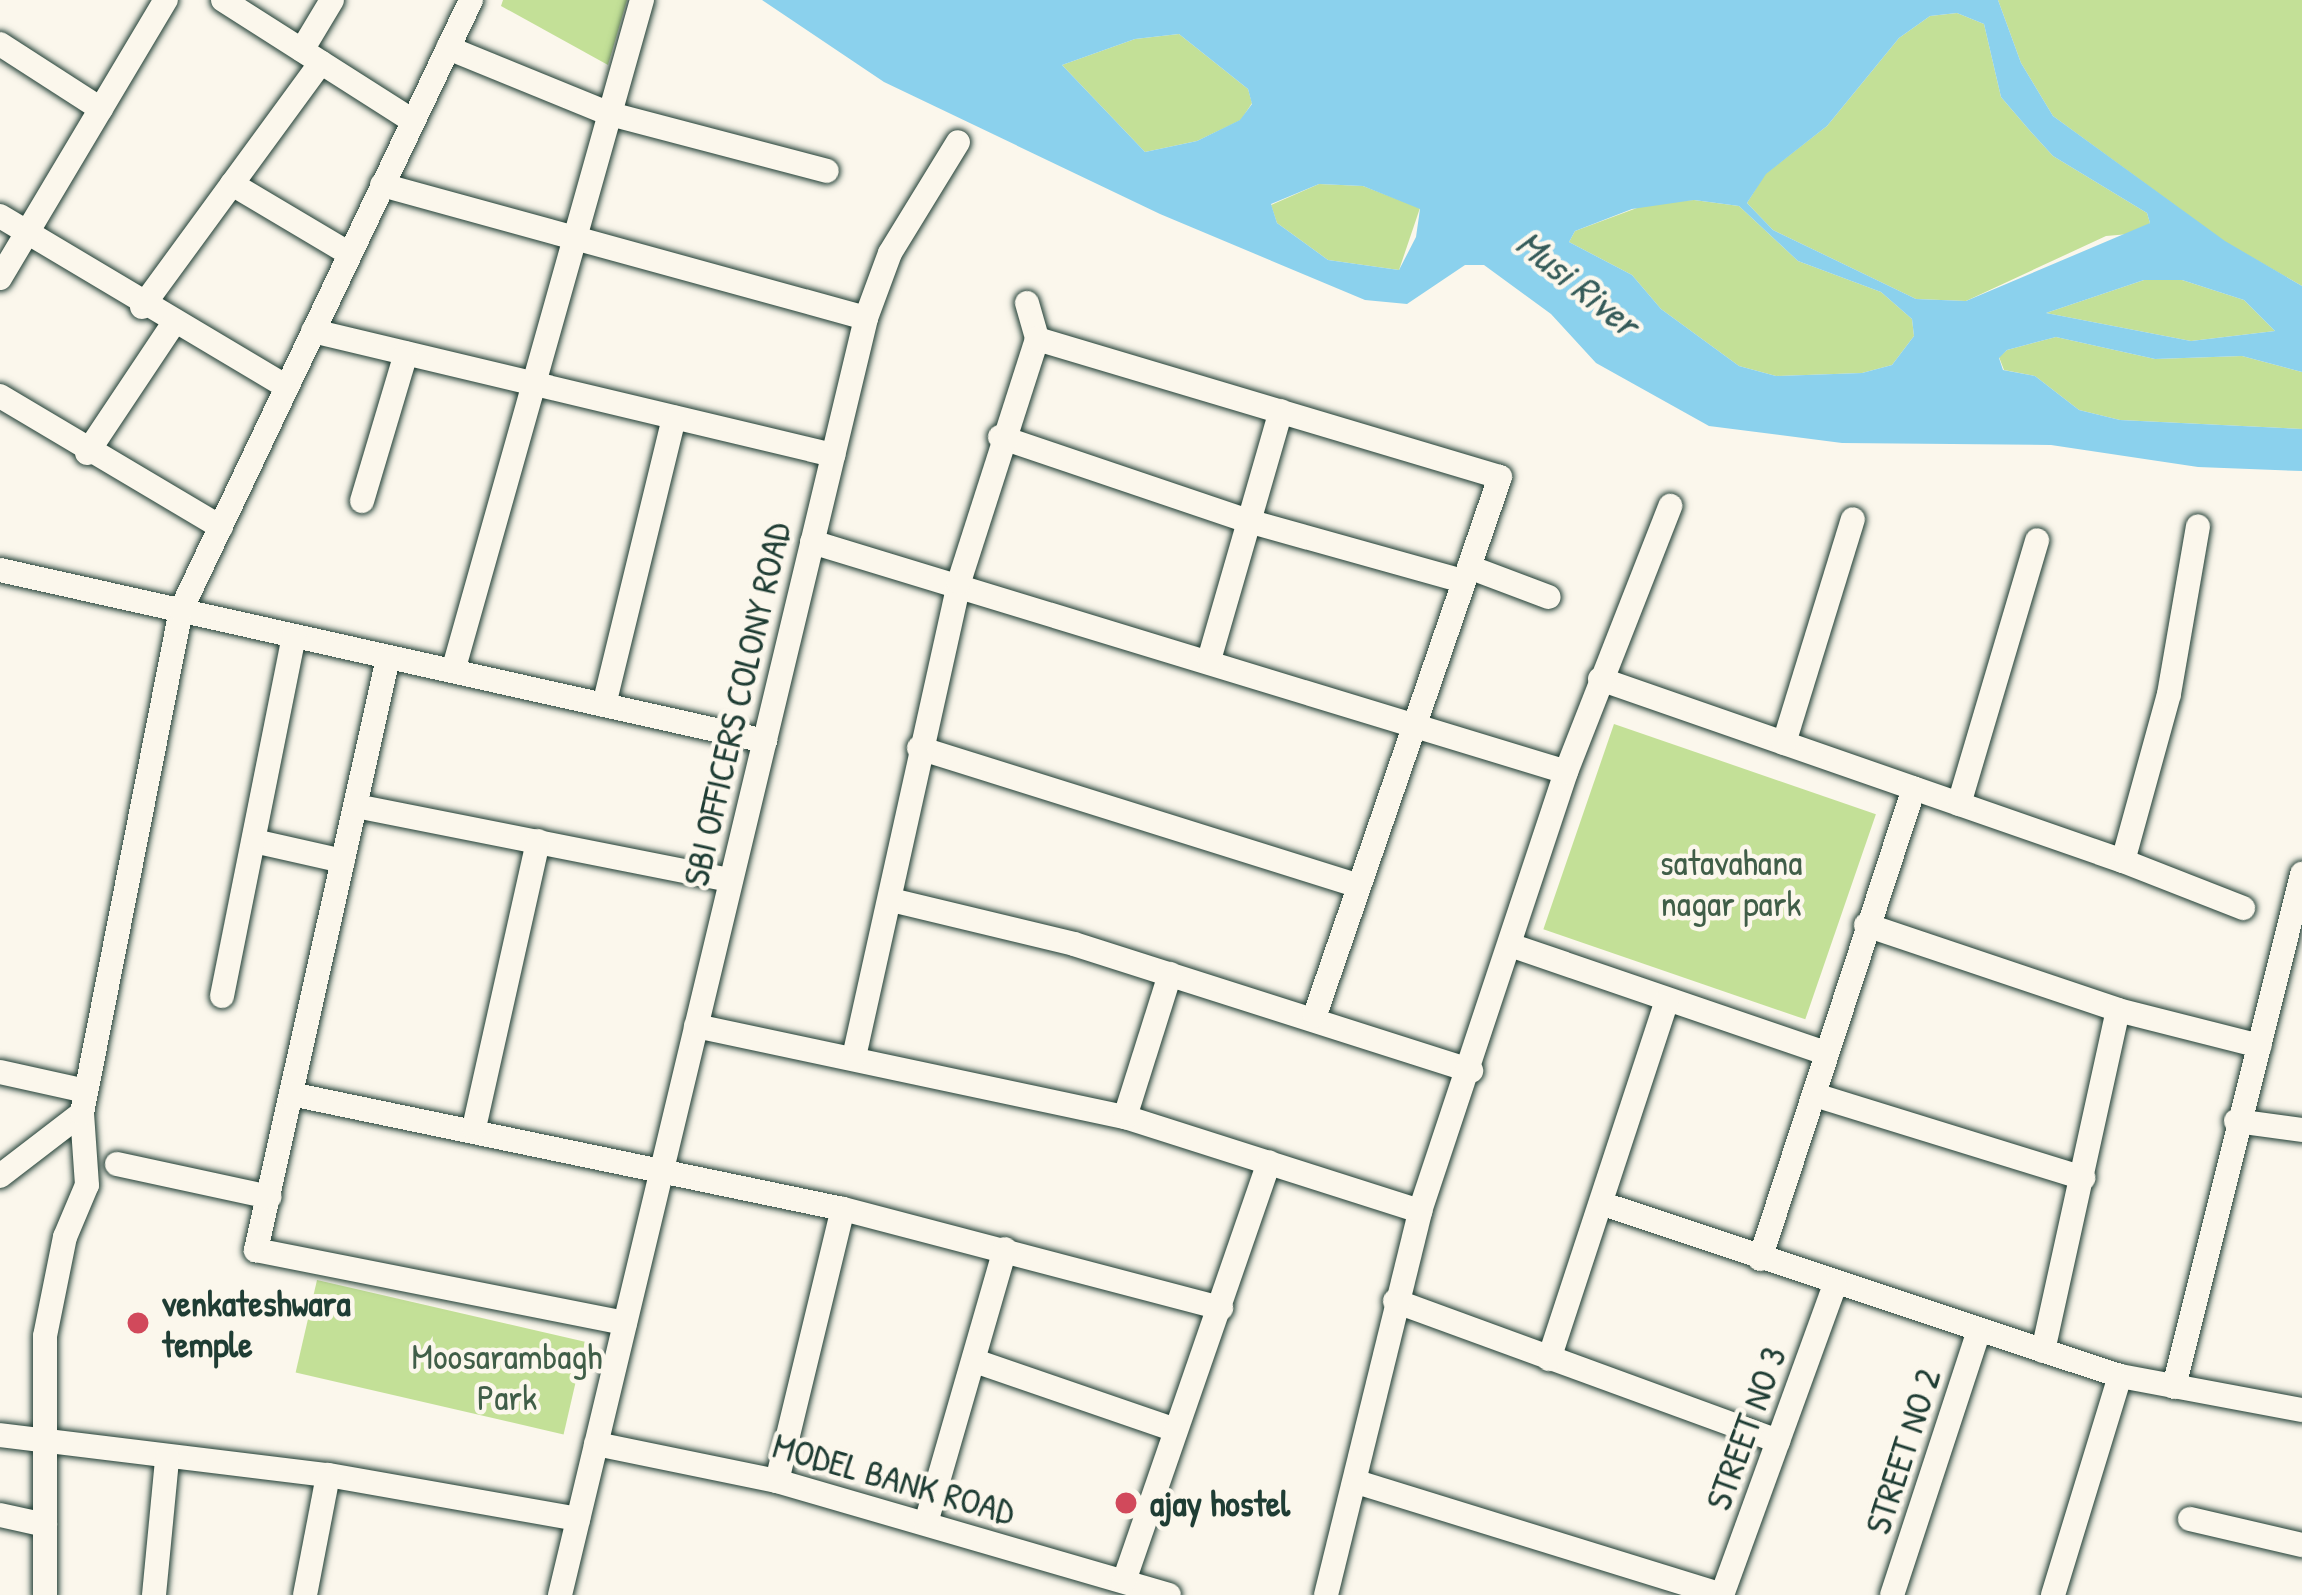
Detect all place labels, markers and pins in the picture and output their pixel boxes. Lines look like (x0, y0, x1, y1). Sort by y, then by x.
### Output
place label: venkateshwara temple (162, 1280, 350, 1365)
marker: venkateshwara temple (125, 1310, 151, 1336)
place label: ajay hostel (1150, 1481, 1290, 1525)
marker: ajay hostel (1113, 1490, 1139, 1516)

